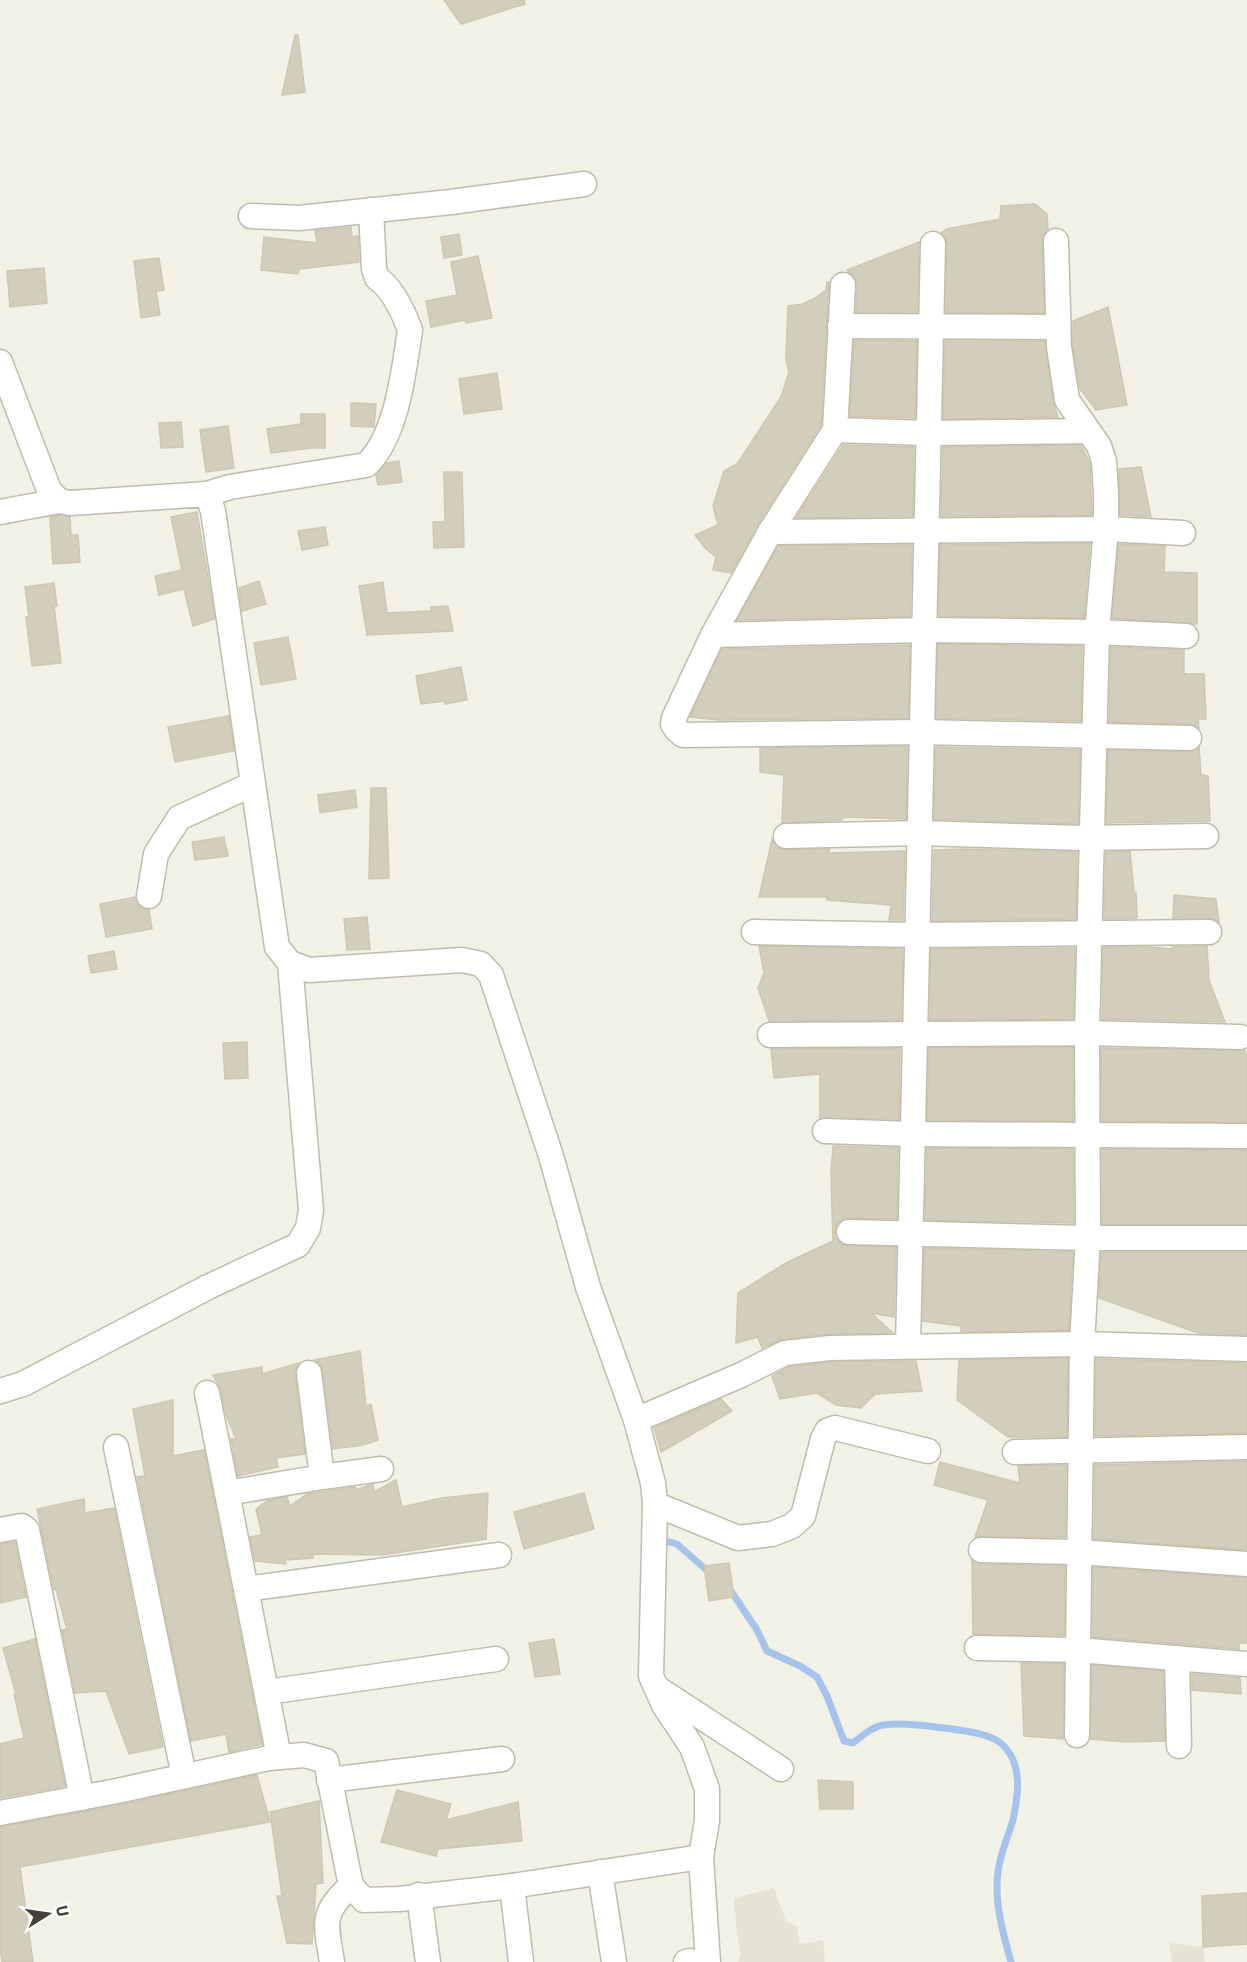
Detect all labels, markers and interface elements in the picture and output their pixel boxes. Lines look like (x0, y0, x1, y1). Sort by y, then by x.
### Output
north arrow (18, 1884, 78, 1944)
text: U (52, 1903, 74, 1918)

